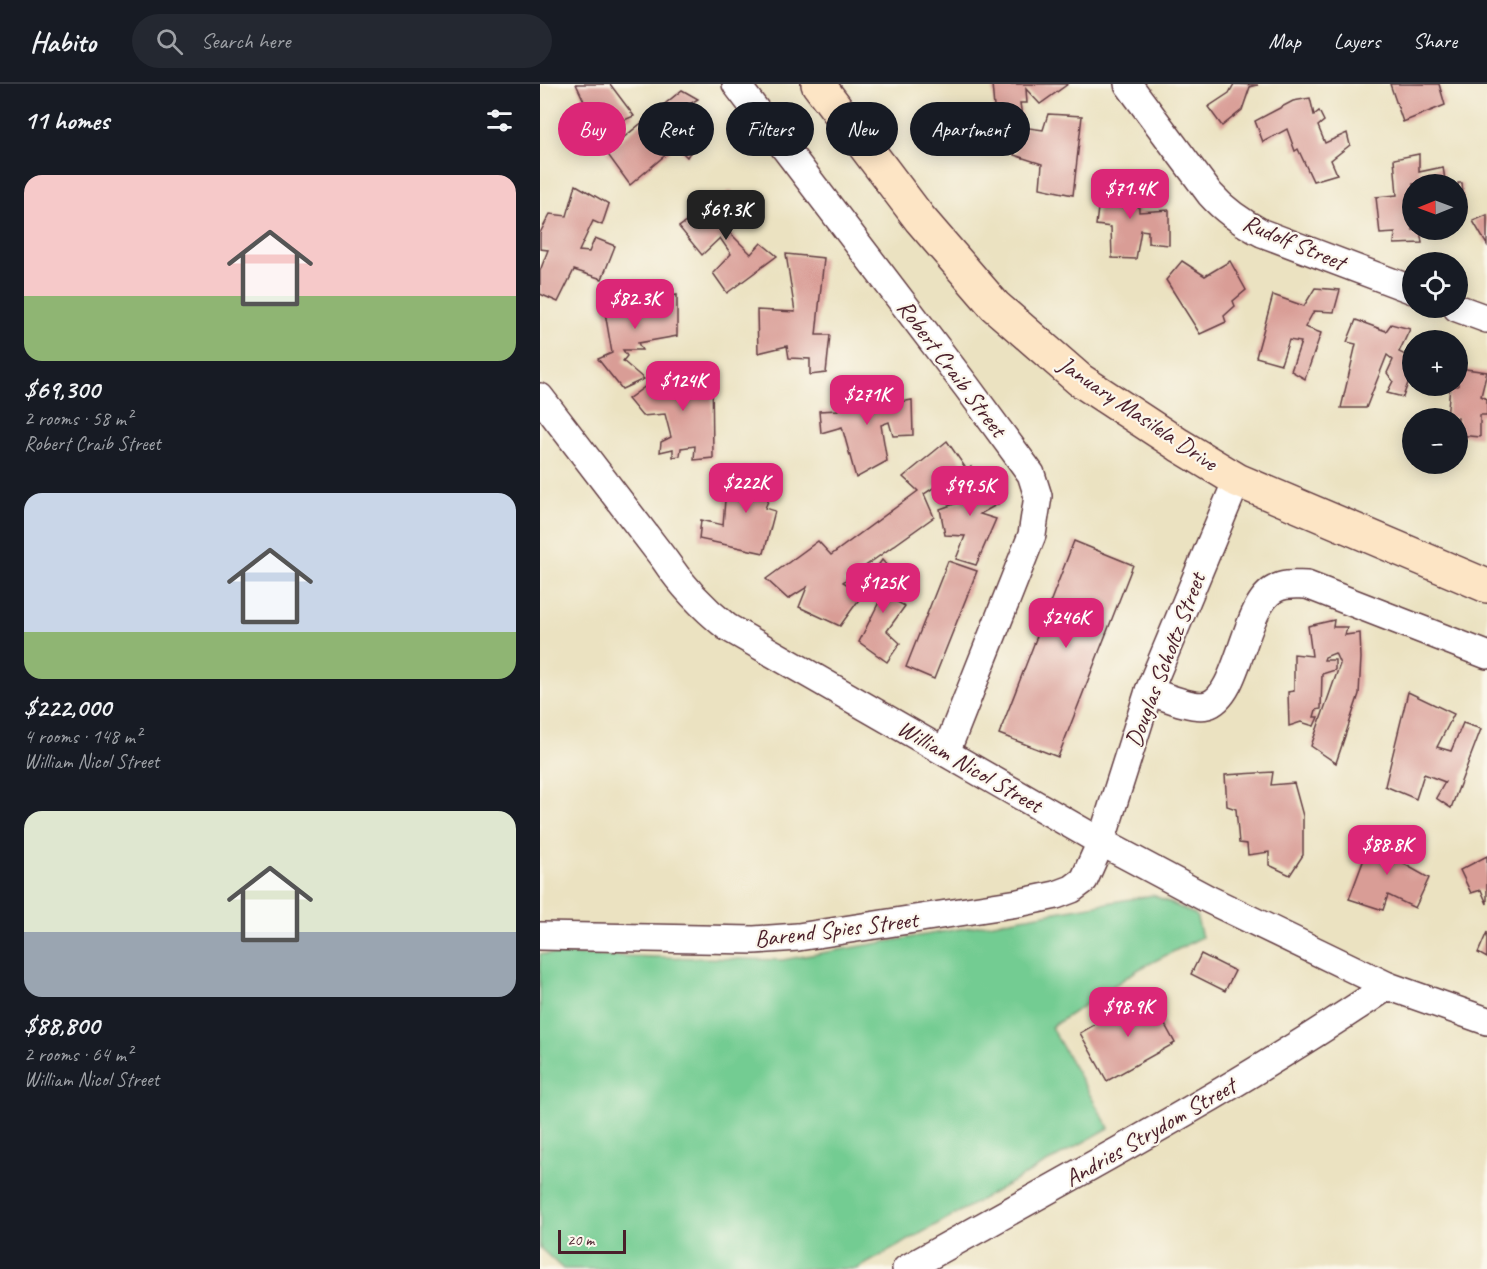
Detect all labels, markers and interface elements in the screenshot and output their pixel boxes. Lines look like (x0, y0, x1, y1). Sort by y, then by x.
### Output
search box (132, 14, 552, 68)
text: Habito (30, 24, 96, 59)
icon: search (153, 25, 186, 58)
text: Search here (201, 27, 291, 55)
text: Map (1268, 28, 1301, 54)
text: Layers (1334, 28, 1380, 54)
text: Share (1413, 28, 1457, 54)
chip: Buy (558, 102, 626, 156)
chip: Rent (638, 102, 714, 156)
chip: Filters (726, 102, 814, 156)
chip: New (826, 102, 898, 156)
chip: Apartment (910, 102, 1030, 156)
text: 11 homes (24, 104, 109, 137)
icon: filters (483, 104, 516, 137)
pin: $71.4K (1081, 169, 1179, 220)
north arrow (1402, 174, 1468, 240)
map controls (1402, 174, 1468, 474)
text: $71.4K (1105, 176, 1155, 201)
pin: $69.3K (677, 190, 775, 241)
text: $69.3K (701, 197, 751, 222)
street label: Rudolf Street (1238, 207, 1352, 278)
icon: home (216, 214, 324, 322)
button: locate (1402, 252, 1468, 318)
pin: $82.3K (586, 279, 684, 330)
text: $82.3K (610, 286, 660, 311)
street label: Robert Craib Street (891, 293, 1015, 444)
button: + (1402, 330, 1468, 396)
street label: January Masilela Drive (1052, 348, 1225, 478)
pin: $124K (641, 361, 725, 412)
text: $124K (660, 368, 706, 393)
text: $69,300 (24, 373, 100, 406)
pin: $271K (825, 375, 909, 426)
text: $271K (844, 382, 890, 407)
text: 2 rooms · 58 m² (24, 406, 132, 431)
button: − (1402, 408, 1468, 474)
text: Robert Craib Street (24, 431, 161, 456)
pin: $222K (704, 463, 788, 514)
pin: $99.5K (921, 466, 1019, 517)
text: $222K (723, 470, 769, 495)
text: $99.5K (945, 473, 995, 498)
icon: home (216, 532, 324, 640)
pin: $125K (841, 563, 925, 614)
street label: Douglas Scholtz Street (1118, 567, 1213, 751)
text: $125K (860, 570, 906, 595)
pin: $246K (1024, 598, 1108, 649)
text: $246K (1043, 605, 1089, 630)
text: $222,000 (24, 691, 111, 724)
street label: William Nicol Street (892, 712, 1049, 821)
text: 4 rooms · 148 m² (24, 724, 141, 749)
text: William Nicol Street (24, 749, 159, 774)
pin: $88.8K (1338, 825, 1436, 876)
text: $88.8K (1362, 832, 1412, 857)
icon: home (216, 850, 324, 958)
street label: Barend Spies Street (753, 904, 921, 954)
pin: $98.9K (1079, 987, 1177, 1038)
text: $98.9K (1103, 994, 1153, 1019)
text: $88,800 (24, 1009, 99, 1042)
text: 2 rooms · 64 m² (24, 1042, 132, 1067)
text: William Nicol Street (24, 1067, 159, 1092)
street label: Andries Strydom Street (1059, 1069, 1244, 1193)
scale bar (558, 1227, 626, 1254)
text: 20 m (567, 1230, 594, 1250)

